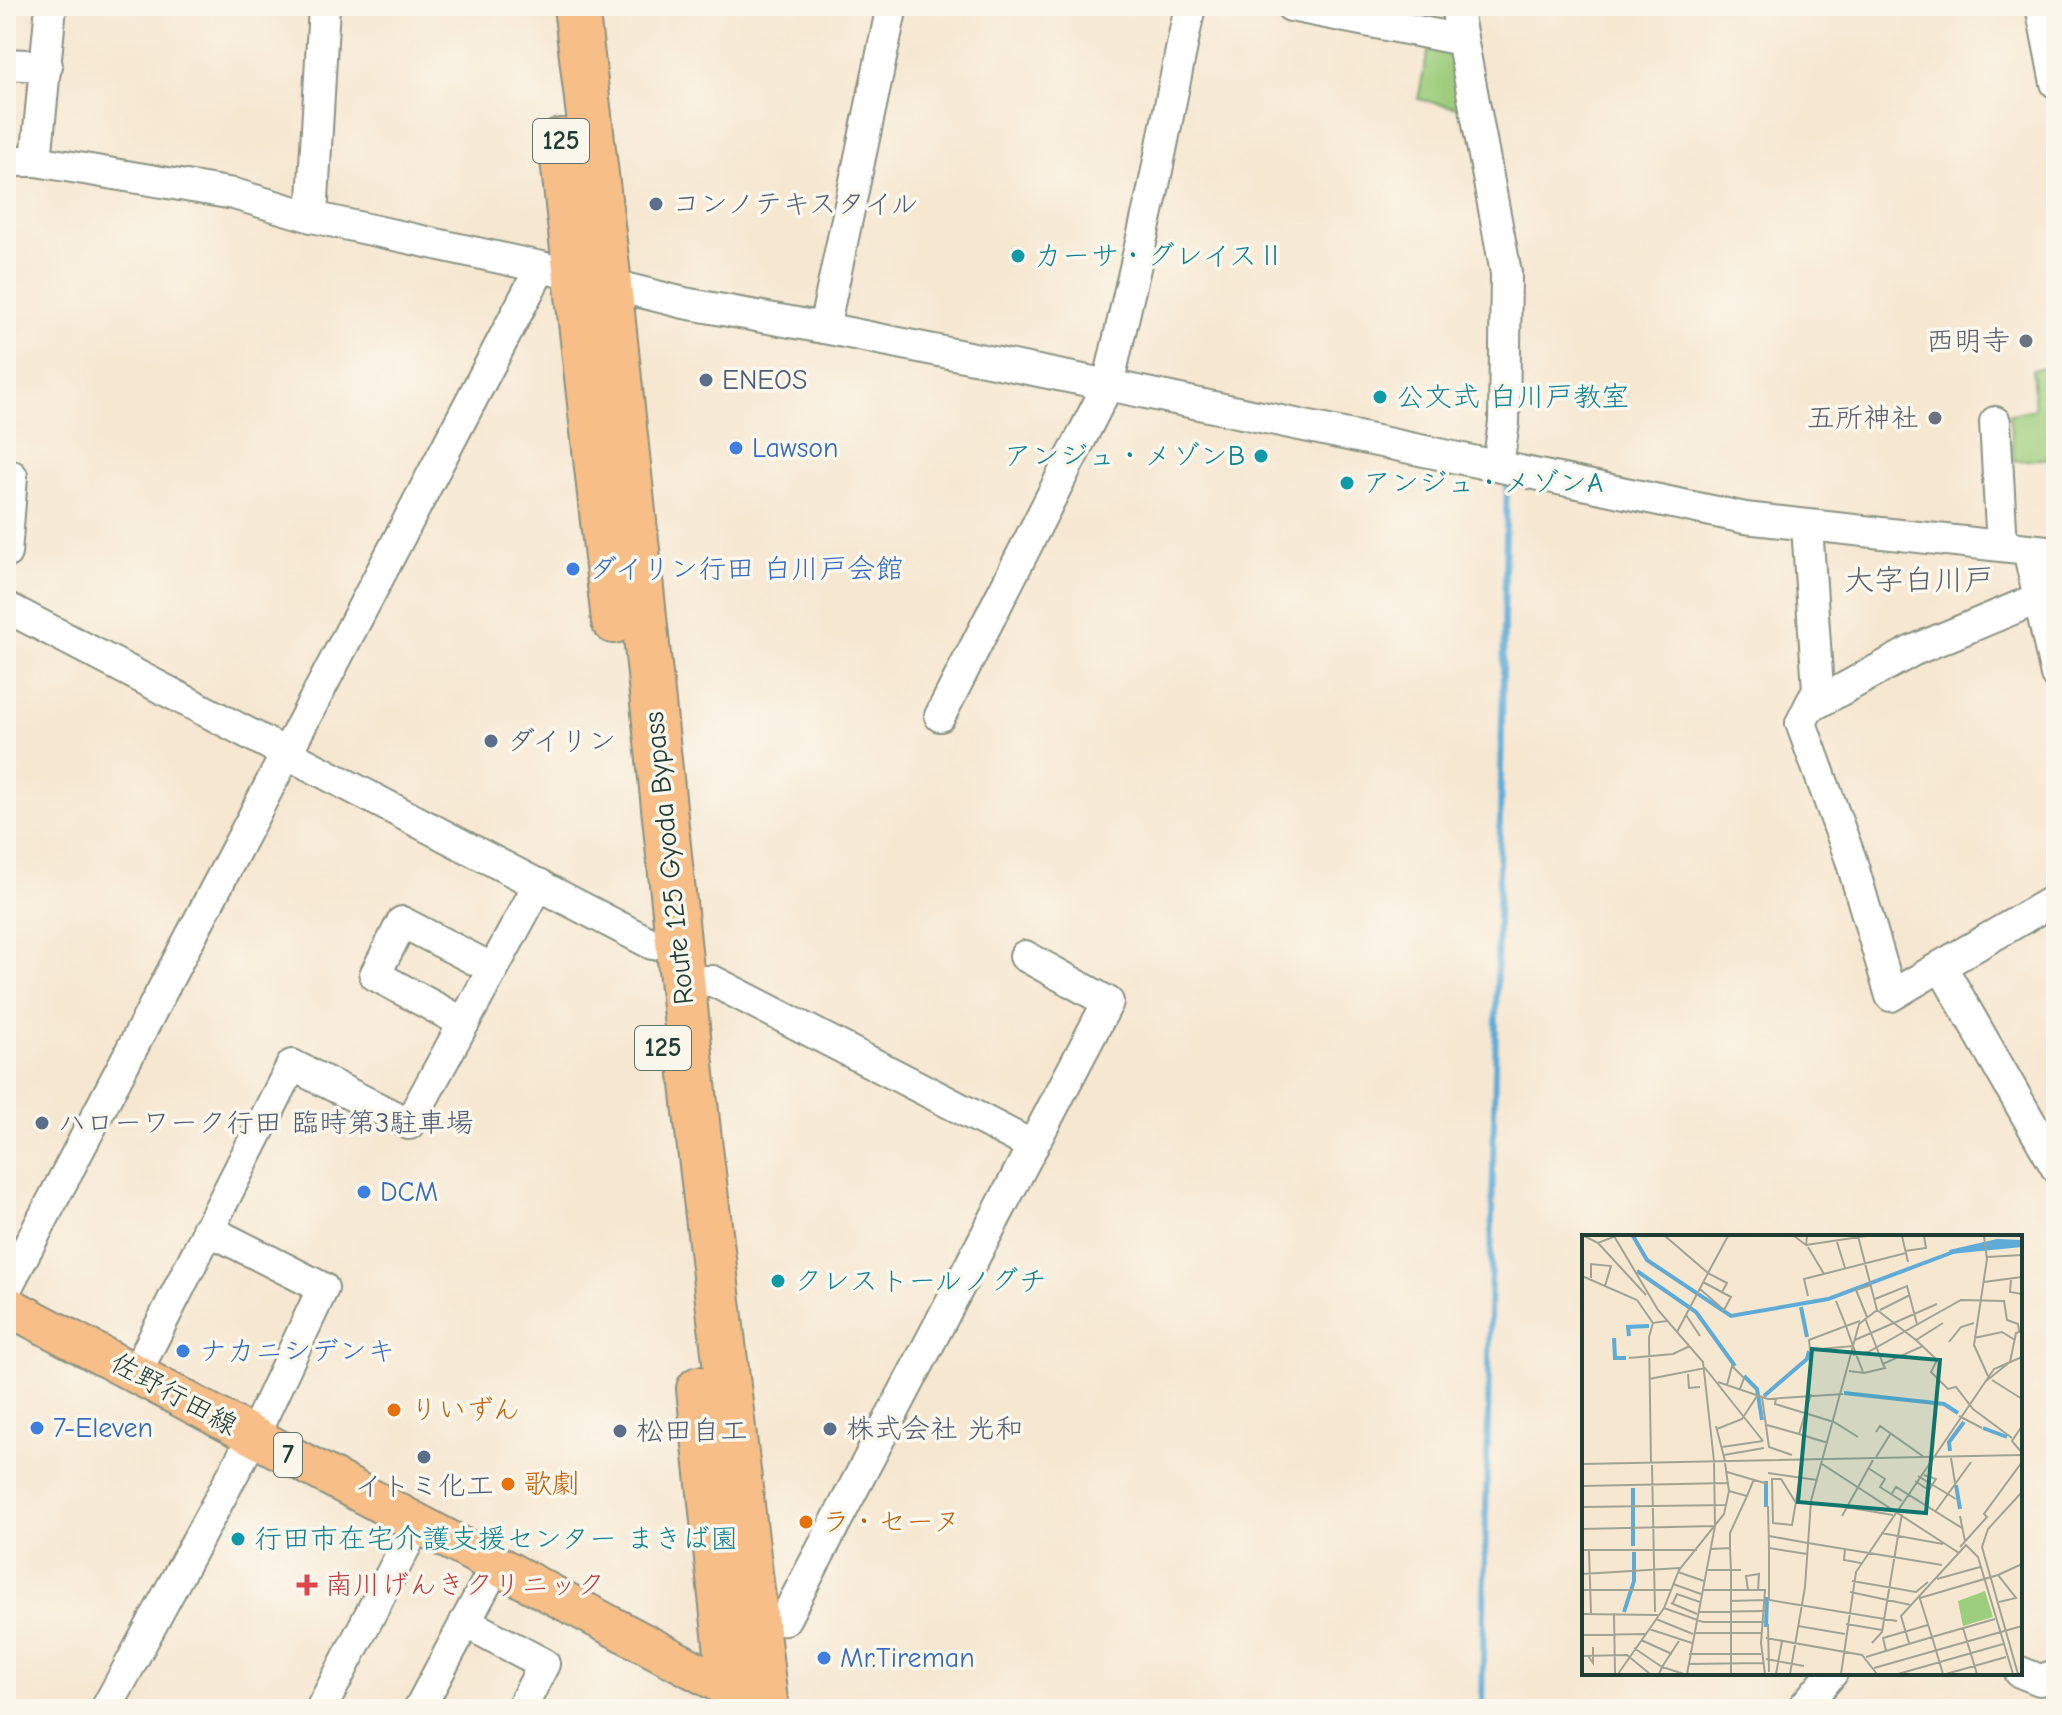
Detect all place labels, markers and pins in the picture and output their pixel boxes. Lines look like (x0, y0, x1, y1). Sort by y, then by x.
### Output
place label: コンノテキスタイル (672, 188, 918, 220)
marker: コンノテキスタイル (647, 195, 665, 213)
place label: カーサ・グレイスⅡ (1034, 240, 1285, 272)
marker: カーサ・グレイスⅡ (1009, 247, 1027, 265)
place label: 西明寺 (1926, 325, 2010, 357)
marker: 西明寺 (2017, 332, 2035, 350)
place label: ENEOS (722, 364, 807, 396)
marker: ENEOS (697, 371, 715, 389)
place label: 公文式 白川戸教室 (1396, 381, 1629, 413)
marker: 公文式 白川戸教室 (1371, 388, 1389, 406)
place label: 五所神社 (1807, 402, 1919, 434)
marker: 五所神社 (1926, 409, 1944, 427)
place label: Lawson (752, 432, 839, 464)
marker: Lawson (727, 439, 745, 457)
place label: アンジュ・メゾンB (1004, 440, 1245, 472)
marker: アンジュ・メゾンB (1252, 447, 1270, 465)
place label: アンジュ・メゾンA (1363, 467, 1603, 499)
marker: アンジュ・メゾンA (1338, 474, 1356, 492)
place label: ダイリン行田 白川戸会館 (589, 553, 904, 585)
marker: ダイリン行田 白川戸会館 (564, 560, 582, 578)
place label: ダイリン (507, 725, 616, 757)
marker: ダイリン (482, 732, 500, 750)
place label: ハローワーク行田 臨時第3駐車場 (58, 1107, 474, 1139)
marker: ハローワーク行田 臨時第3駐車場 (33, 1114, 51, 1132)
place label: DCM (380, 1176, 438, 1208)
marker: DCM (355, 1183, 373, 1201)
place label: クレストールノグチ (794, 1265, 1047, 1297)
marker: クレストールノグチ (769, 1272, 787, 1290)
place label: ナカニシデンキ (199, 1335, 395, 1367)
marker: ナカニシデンキ (174, 1342, 192, 1360)
place label: りいずん (410, 1394, 520, 1426)
marker: りいずん (385, 1401, 403, 1419)
place label: 7-Eleven (53, 1412, 153, 1444)
place label: 株式会社 光和 (846, 1413, 1023, 1445)
place label: 松田自工 (636, 1415, 748, 1447)
marker: 7-Eleven (28, 1419, 46, 1437)
marker: 株式会社 光和 (821, 1420, 839, 1438)
marker: 松田自工 (611, 1422, 629, 1440)
marker: イトミ化工 (415, 1448, 433, 1466)
place label: 歌劇 (524, 1468, 580, 1500)
place label: イトミ化工 (354, 1470, 494, 1502)
marker: 歌劇 (499, 1475, 517, 1493)
place label: ラ・セーヌ (822, 1506, 961, 1538)
marker: ラ・セーヌ (797, 1513, 815, 1531)
place label: 行田市在宅介護支援センター まきば園 (254, 1523, 738, 1555)
marker: 行田市在宅介護支援センター まきば園 (229, 1530, 247, 1548)
place label: 南川げんきクリニック (325, 1569, 605, 1601)
marker: 南川げんきクリニック (296, 1574, 318, 1596)
place label: Mr.Tireman (840, 1642, 975, 1674)
marker: Mr.Tireman (815, 1649, 833, 1667)

